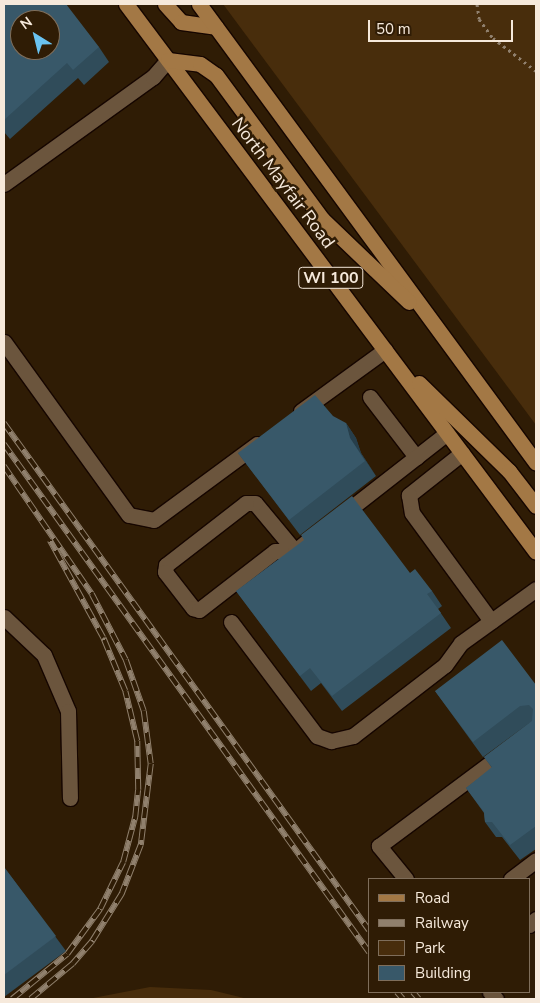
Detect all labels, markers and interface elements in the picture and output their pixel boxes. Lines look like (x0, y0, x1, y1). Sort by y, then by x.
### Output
north arrow (10, 10, 60, 60)
scale bar (370, 10, 515, 42)
text: N (17, 13, 36, 34)
text: 50 m (376, 19, 411, 39)
street label: North Mayfair Road (227, 113, 339, 253)
road number: WI 100 (297, 264, 365, 292)
legend (368, 878, 530, 993)
text: Road (415, 888, 450, 908)
text: Railway (415, 913, 469, 933)
text: Park (415, 938, 445, 958)
text: Building (415, 963, 471, 983)

